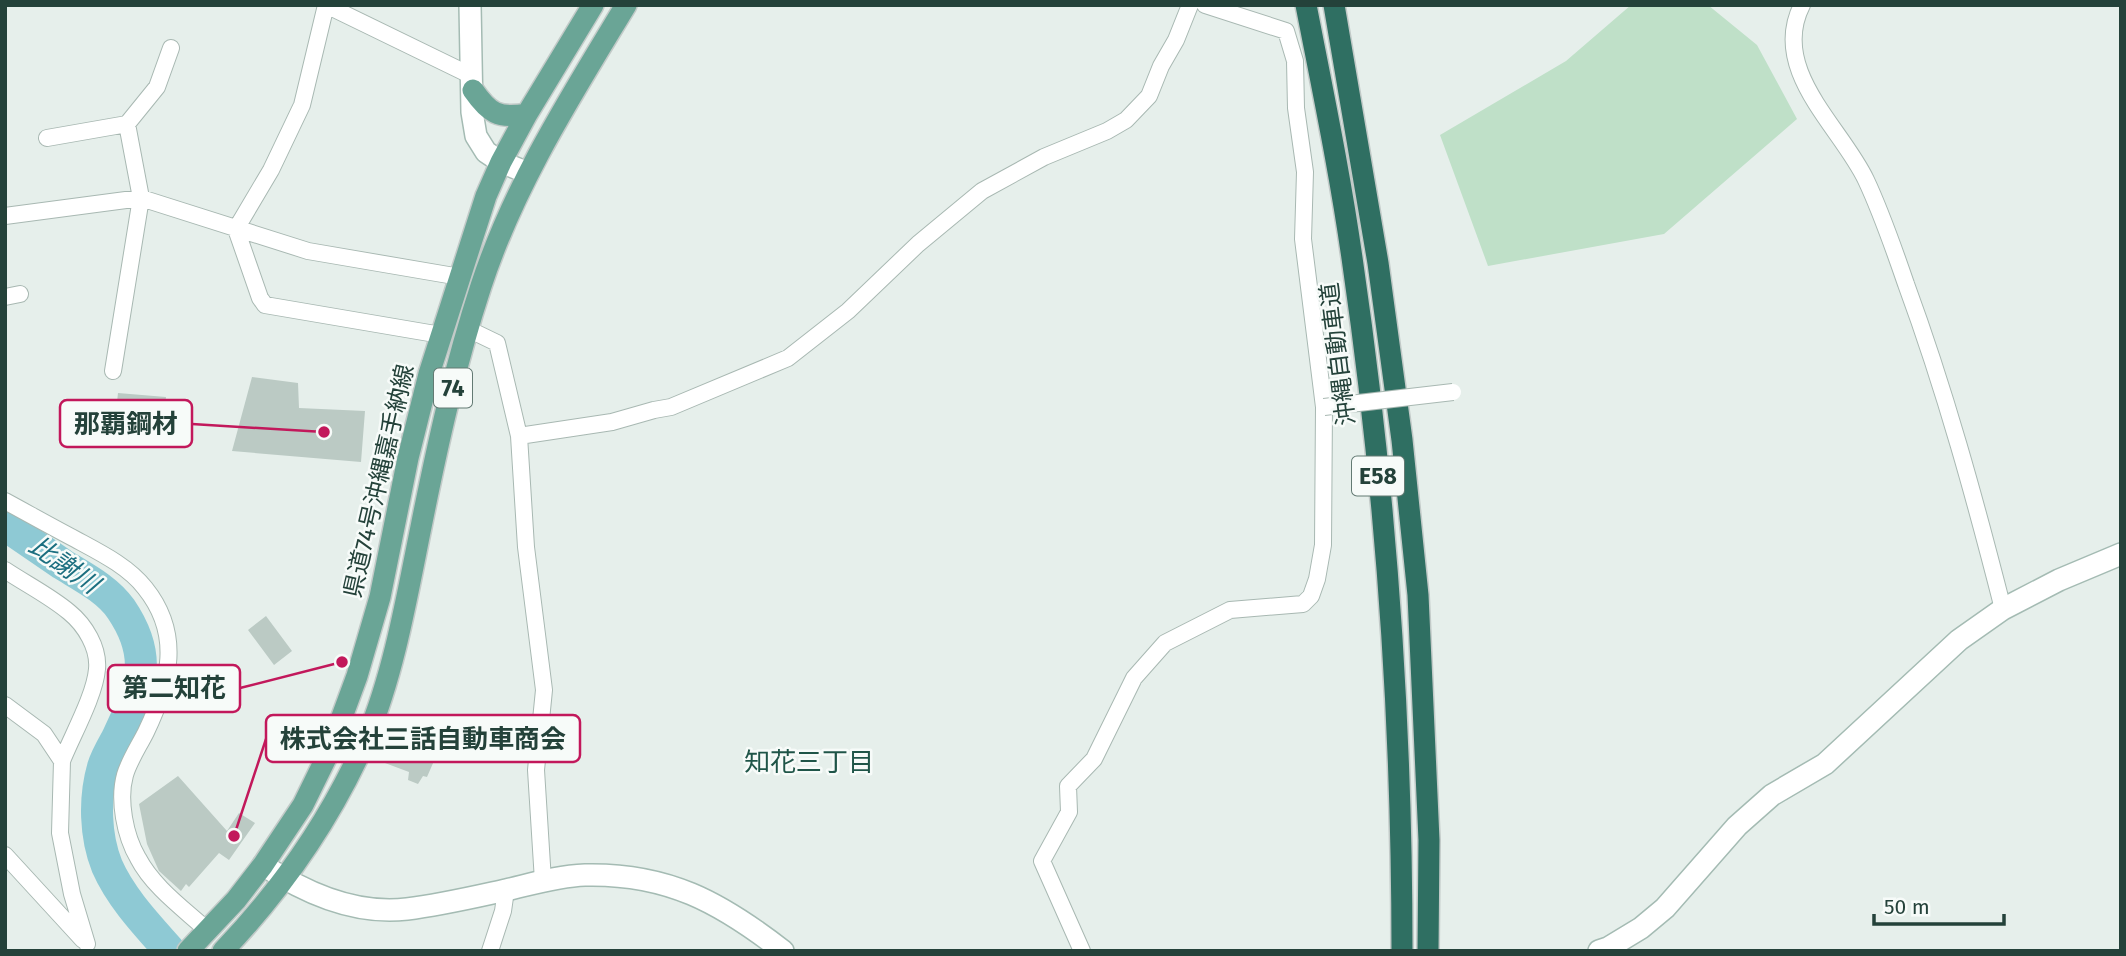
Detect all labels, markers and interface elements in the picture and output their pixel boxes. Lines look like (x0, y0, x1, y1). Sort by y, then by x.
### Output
street label: 沖縄自動車道 (1315, 281, 1361, 427)
street label: 県道74号沖縄嘉手納線 (339, 362, 419, 600)
road number: 74 (434, 368, 472, 408)
callout: 那覇鋼材 (60, 400, 192, 447)
text: 那覇鋼材 (74, 409, 178, 440)
road number: E58 (1352, 456, 1404, 496)
water label: 比謝川 (23, 530, 107, 602)
callout: 第二知花 (108, 665, 240, 712)
text: 第二知花 (122, 673, 226, 704)
callout: 株式会社三話自動車商会 (266, 715, 580, 762)
text: 株式会社三話自動車商会 (280, 724, 566, 755)
district label: 知花三丁目 (744, 747, 874, 778)
scale bar (1874, 883, 2004, 927)
text: 50 m (1884, 894, 1930, 920)

